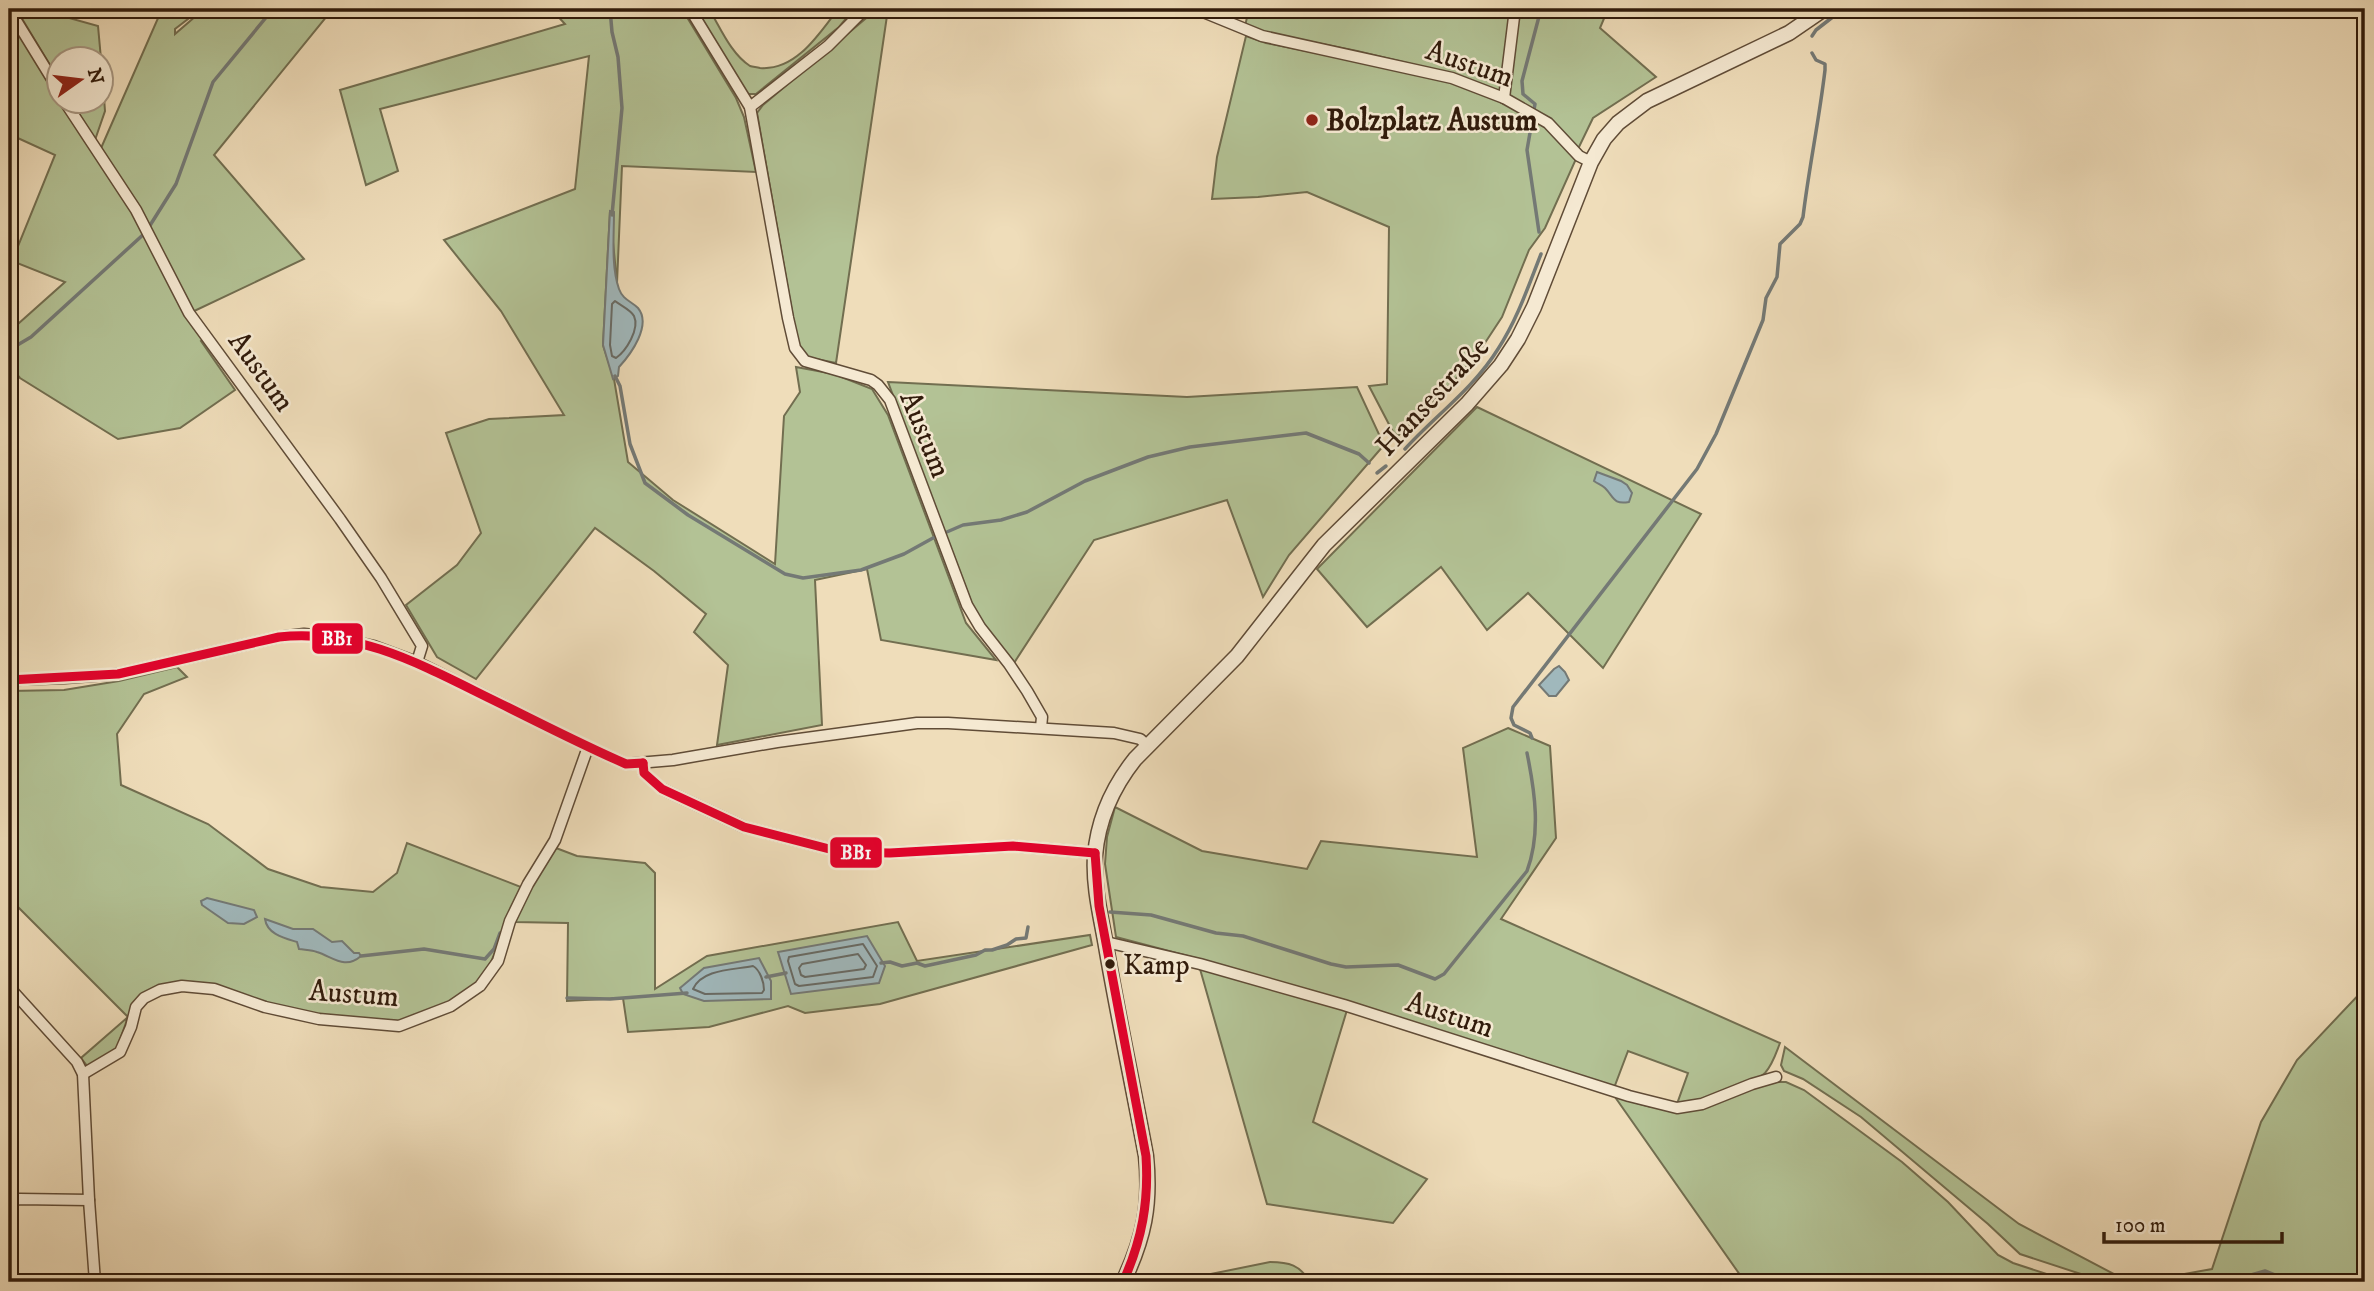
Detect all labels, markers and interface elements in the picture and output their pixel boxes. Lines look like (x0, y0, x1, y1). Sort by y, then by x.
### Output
street label: Austum (1421, 32, 1518, 97)
north arrow (46, 46, 116, 116)
text: N (82, 66, 108, 87)
place label: Bolzplatz Austum (1326, 103, 1538, 140)
marker: Bolzplatz Austum (1304, 112, 1320, 128)
street label: Austum (219, 325, 302, 419)
street label: Hansestraße (1368, 329, 1498, 465)
street label: Austum (891, 386, 959, 483)
line badge: BB1 (311, 622, 364, 655)
text: BB1 (321, 628, 353, 651)
line badge: BB1 (829, 836, 883, 869)
text: BB1 (840, 842, 872, 865)
place label: Kamp (1123, 948, 1190, 983)
marker: Kamp (1103, 957, 1117, 971)
street label: Austum (308, 973, 400, 1016)
street label: Austum (1401, 984, 1498, 1047)
scale bar (2104, 1200, 2283, 1244)
text: 100 m (2115, 1213, 2166, 1239)

